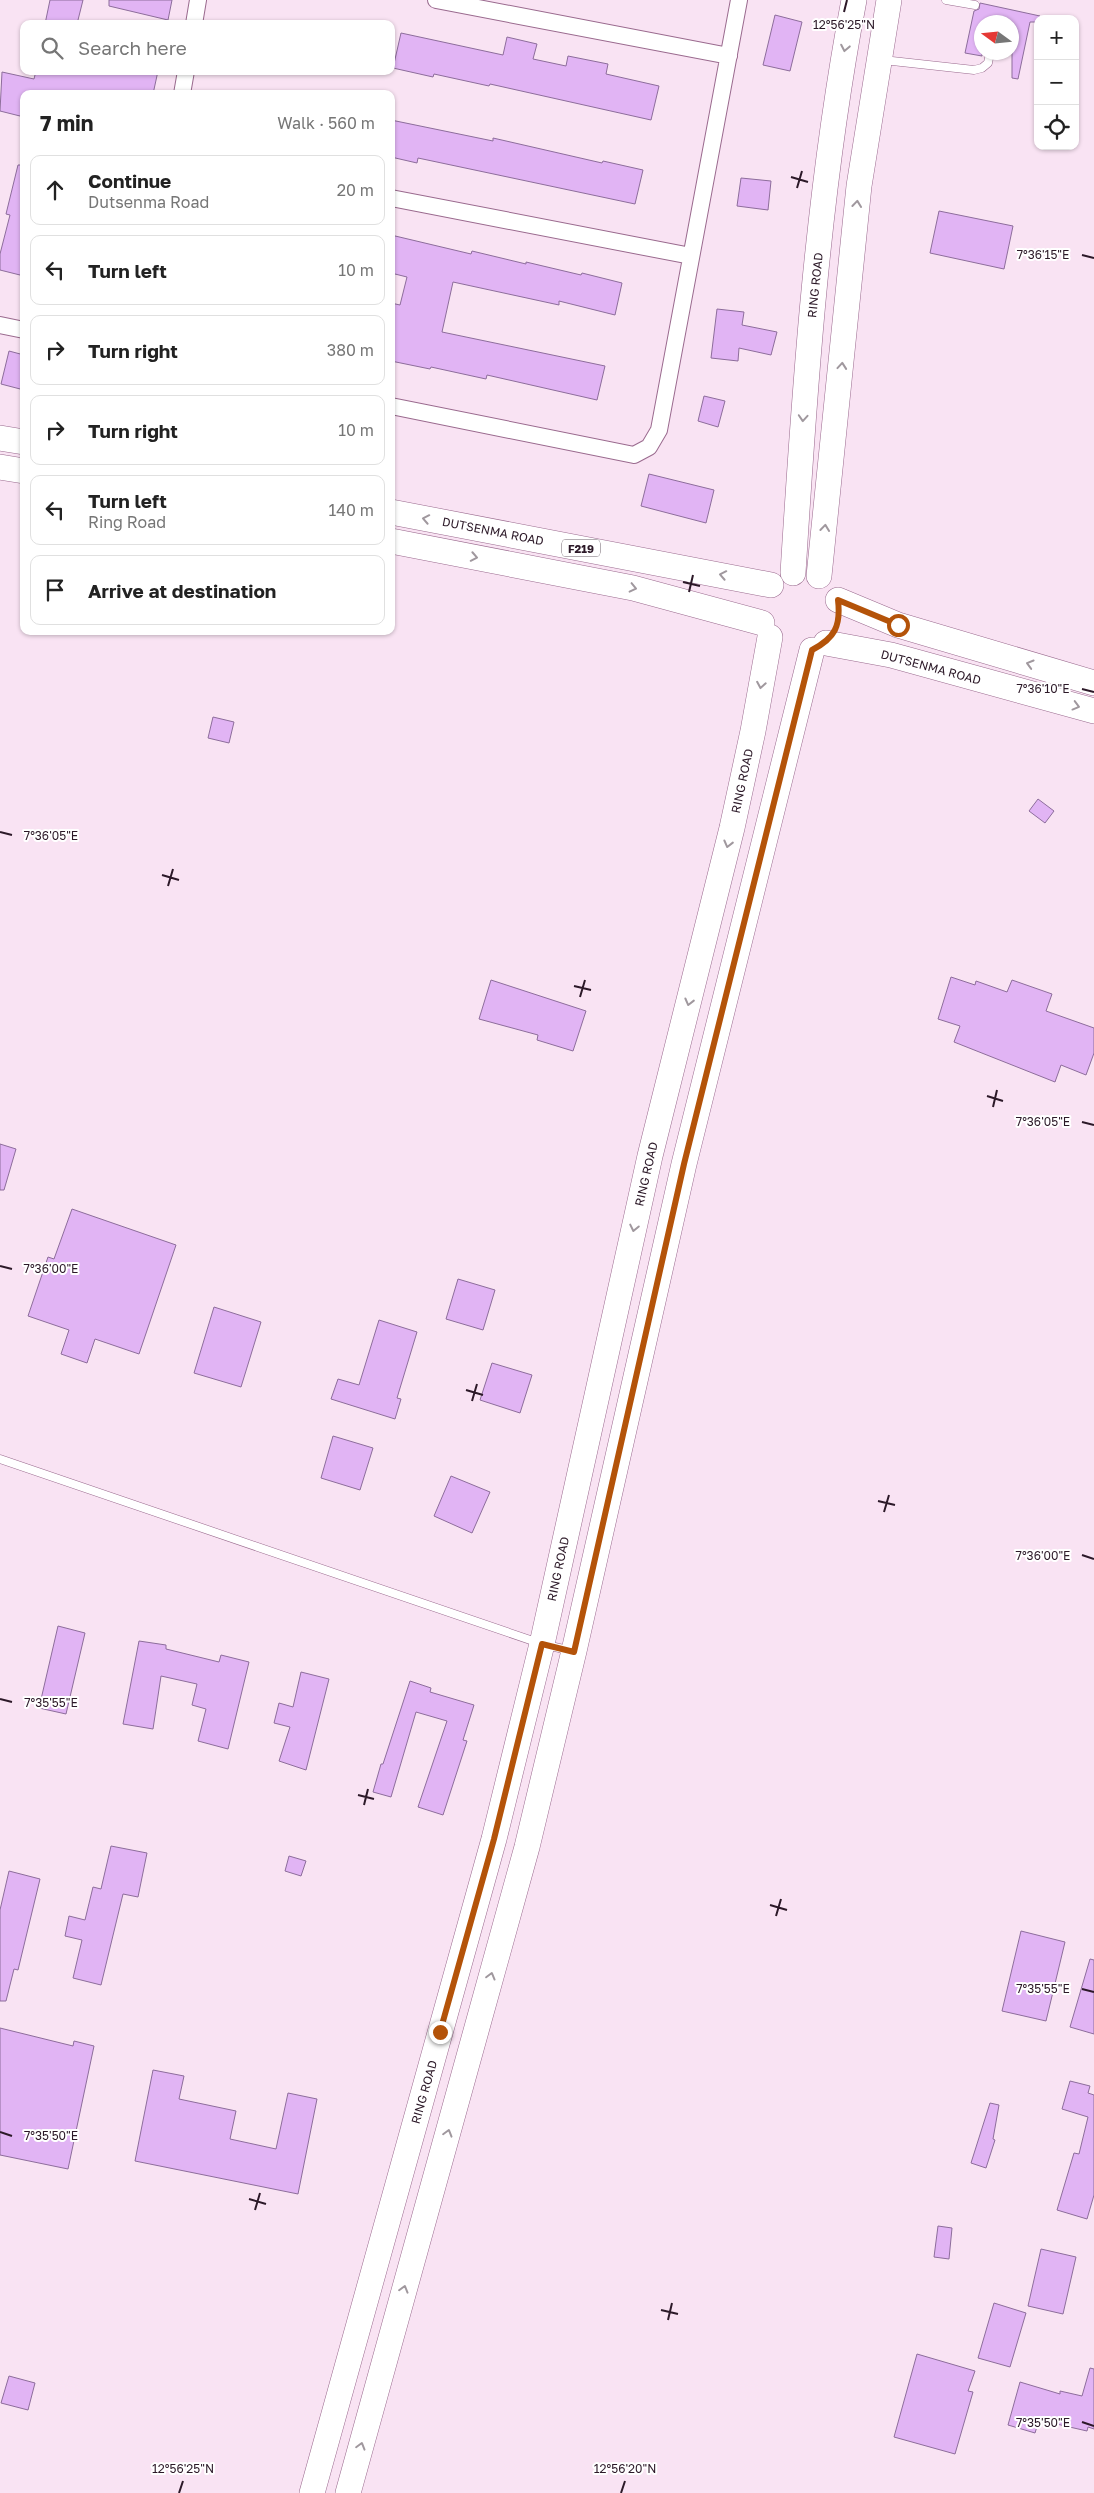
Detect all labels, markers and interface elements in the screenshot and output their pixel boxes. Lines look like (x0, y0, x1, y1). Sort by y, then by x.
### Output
north arrow (974, 15, 1019, 60)
map controls (1034, 15, 1079, 150)
button: + (1034, 15, 1079, 60)
text: 12°56'25"N (813, 17, 875, 32)
search box (20, 20, 395, 75)
icon: search (38, 34, 66, 62)
text: Search here (78, 36, 187, 59)
one-way arrow (840, 44, 850, 52)
button: − (1034, 60, 1079, 105)
button: locate (1034, 105, 1079, 150)
text: 7 min (40, 110, 94, 136)
text: Walk · 560 m (277, 113, 375, 133)
text: Continue (88, 169, 171, 192)
icon: ahead (41, 176, 69, 204)
text: 20 m (337, 180, 374, 200)
text: Dutsenma Road (88, 192, 209, 212)
one-way arrow (852, 200, 863, 208)
text: 7°36'15"E (1017, 247, 1069, 262)
street label: RING ROAD (804, 252, 826, 318)
icon: left (41, 256, 69, 284)
text: Turn left (88, 259, 167, 282)
text: 10 m (338, 260, 374, 280)
icon: right (41, 336, 69, 364)
text: Turn right (88, 339, 178, 362)
text: 380 m (327, 340, 374, 360)
one-way arrow (836, 362, 847, 370)
one-way arrow (797, 414, 808, 422)
icon: right (41, 416, 69, 444)
text: Turn right (88, 419, 178, 442)
text: 10 m (338, 420, 374, 440)
text: Turn left (88, 489, 167, 512)
icon: left (41, 496, 69, 524)
text: 140 m (328, 500, 374, 520)
text: Ring Road (88, 512, 166, 532)
one-way arrow (422, 514, 431, 524)
street label: DUTSENMA ROAD (441, 514, 545, 548)
one-way arrow (819, 524, 830, 532)
road number: F219 (562, 540, 600, 556)
one-way arrow (469, 551, 478, 562)
one-way arrow (719, 571, 728, 581)
icon: arrive (41, 576, 69, 604)
text: Arrive at destination (88, 579, 276, 602)
one-way arrow (629, 582, 638, 593)
route start (887, 614, 910, 637)
street label: DUTSENMA ROAD (879, 646, 983, 688)
one-way arrow (1026, 659, 1035, 670)
one-way arrow (757, 681, 767, 690)
text: 7°36'10"E (1016, 681, 1070, 696)
one-way arrow (1072, 701, 1080, 711)
street label: RING ROAD (728, 747, 756, 815)
text: 7°36'05"E (24, 828, 78, 843)
one-way arrow (723, 840, 734, 849)
one-way arrow (684, 997, 694, 1005)
text: 7°36'05"E (1016, 1114, 1070, 1129)
street label: RING ROAD (631, 1140, 661, 1208)
one-way arrow (629, 1223, 640, 1232)
text: 7°36'00"E (24, 1261, 78, 1276)
street label: RING ROAD (544, 1535, 572, 1603)
text: 7°36'00"E (1016, 1548, 1070, 1563)
text: 7°35'55"E (24, 1695, 78, 1710)
one-way arrow (486, 1973, 496, 1981)
text: 7°35'55"E (1016, 1981, 1070, 1996)
route end (429, 2021, 452, 2044)
street label: RING ROAD (408, 2058, 440, 2126)
text: 7°35'50"E (24, 2128, 78, 2143)
one-way arrow (442, 2129, 453, 2137)
one-way arrow (399, 2286, 409, 2294)
text: 7°35'50"E (1016, 2415, 1070, 2430)
one-way arrow (355, 2442, 365, 2451)
text: 12°56'25"N (152, 2461, 214, 2476)
text: 12°56'20"N (594, 2461, 656, 2476)

